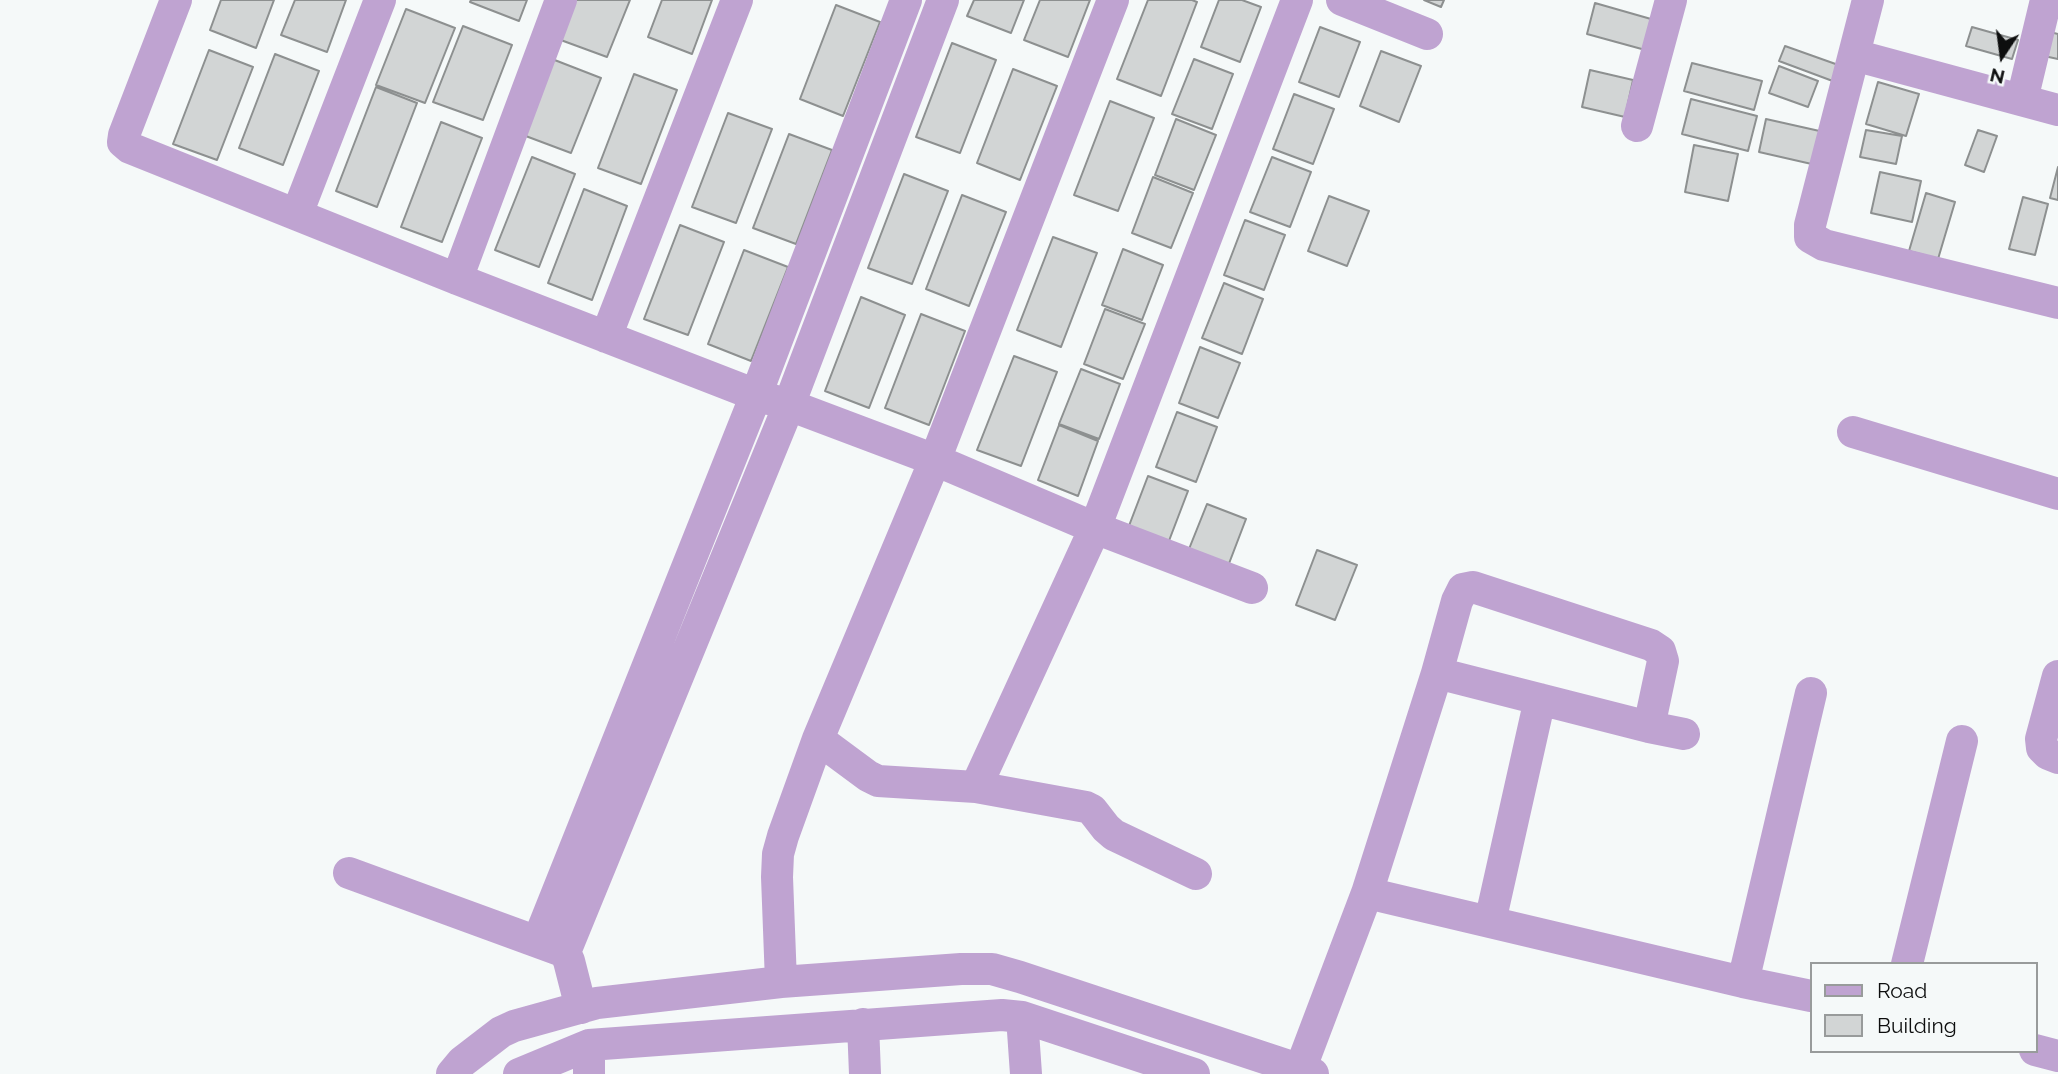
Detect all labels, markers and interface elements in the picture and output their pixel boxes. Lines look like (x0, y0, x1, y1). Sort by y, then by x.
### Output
north arrow (1967, 21, 2037, 91)
text: N (1988, 64, 2007, 89)
legend (1810, 962, 2037, 1053)
text: Road (1877, 978, 1927, 1003)
text: Building (1877, 1013, 1957, 1038)

